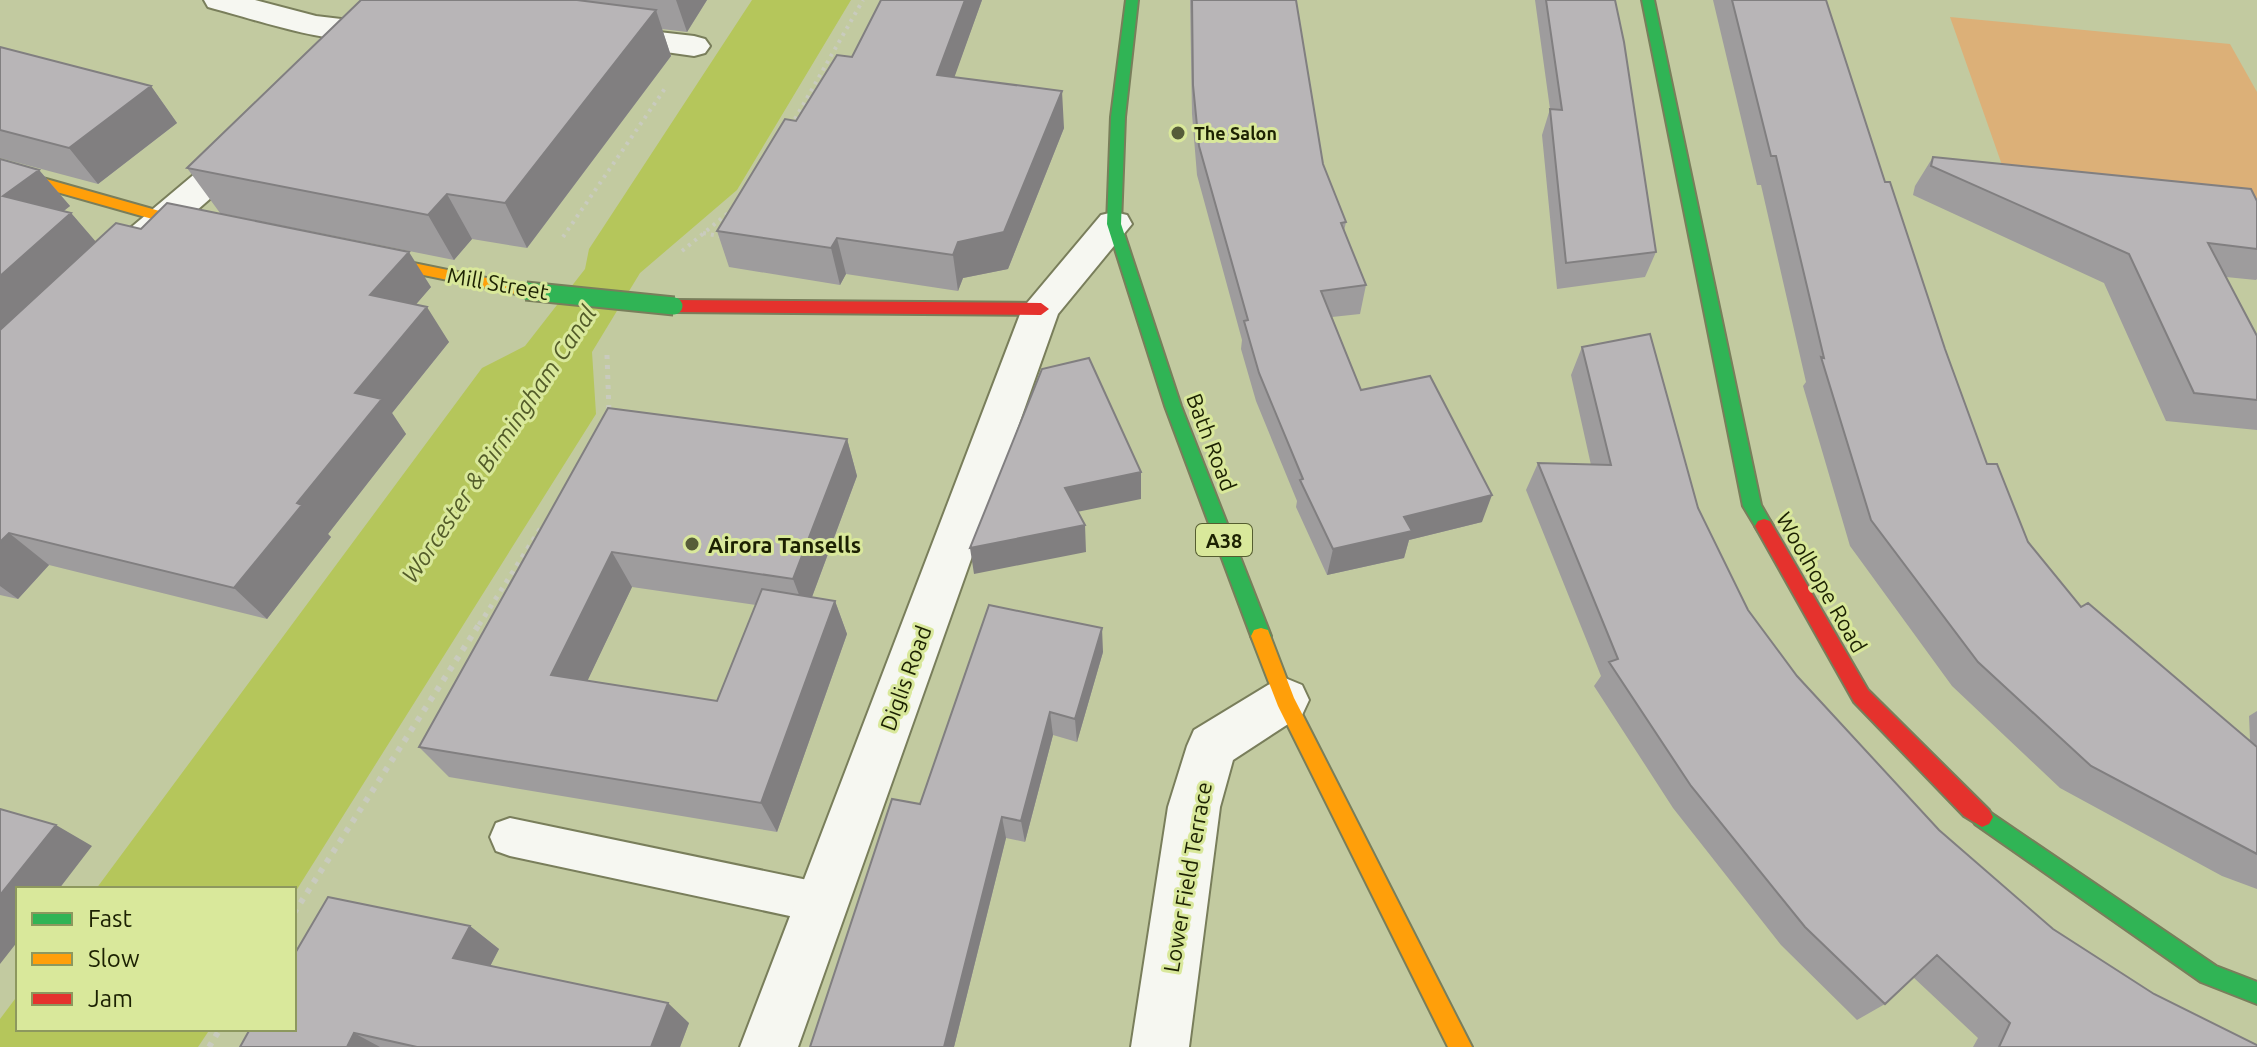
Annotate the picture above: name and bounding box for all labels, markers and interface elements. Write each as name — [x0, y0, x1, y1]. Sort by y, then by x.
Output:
place label: The Salon — [1194, 123, 1277, 143]
marker: The Salon — [1169, 124, 1187, 142]
street label: Mill Street — [445, 262, 551, 304]
water label: Worcester & Birmingham Canal — [396, 300, 602, 588]
street label: Bath Road — [1182, 390, 1242, 494]
street label: Woolhope Road — [1772, 507, 1872, 657]
road number: A38 — [1196, 524, 1252, 556]
place label: Airora Tansells — [708, 532, 861, 557]
marker: Airora Tansells — [683, 535, 701, 553]
street label: Diglis Road — [874, 622, 936, 734]
street label: Lower Field Terrace — [1158, 780, 1216, 974]
legend — [16, 887, 296, 1031]
text: Fast — [88, 905, 132, 932]
text: Slow — [88, 945, 140, 972]
text: Jam — [88, 985, 133, 1012]

